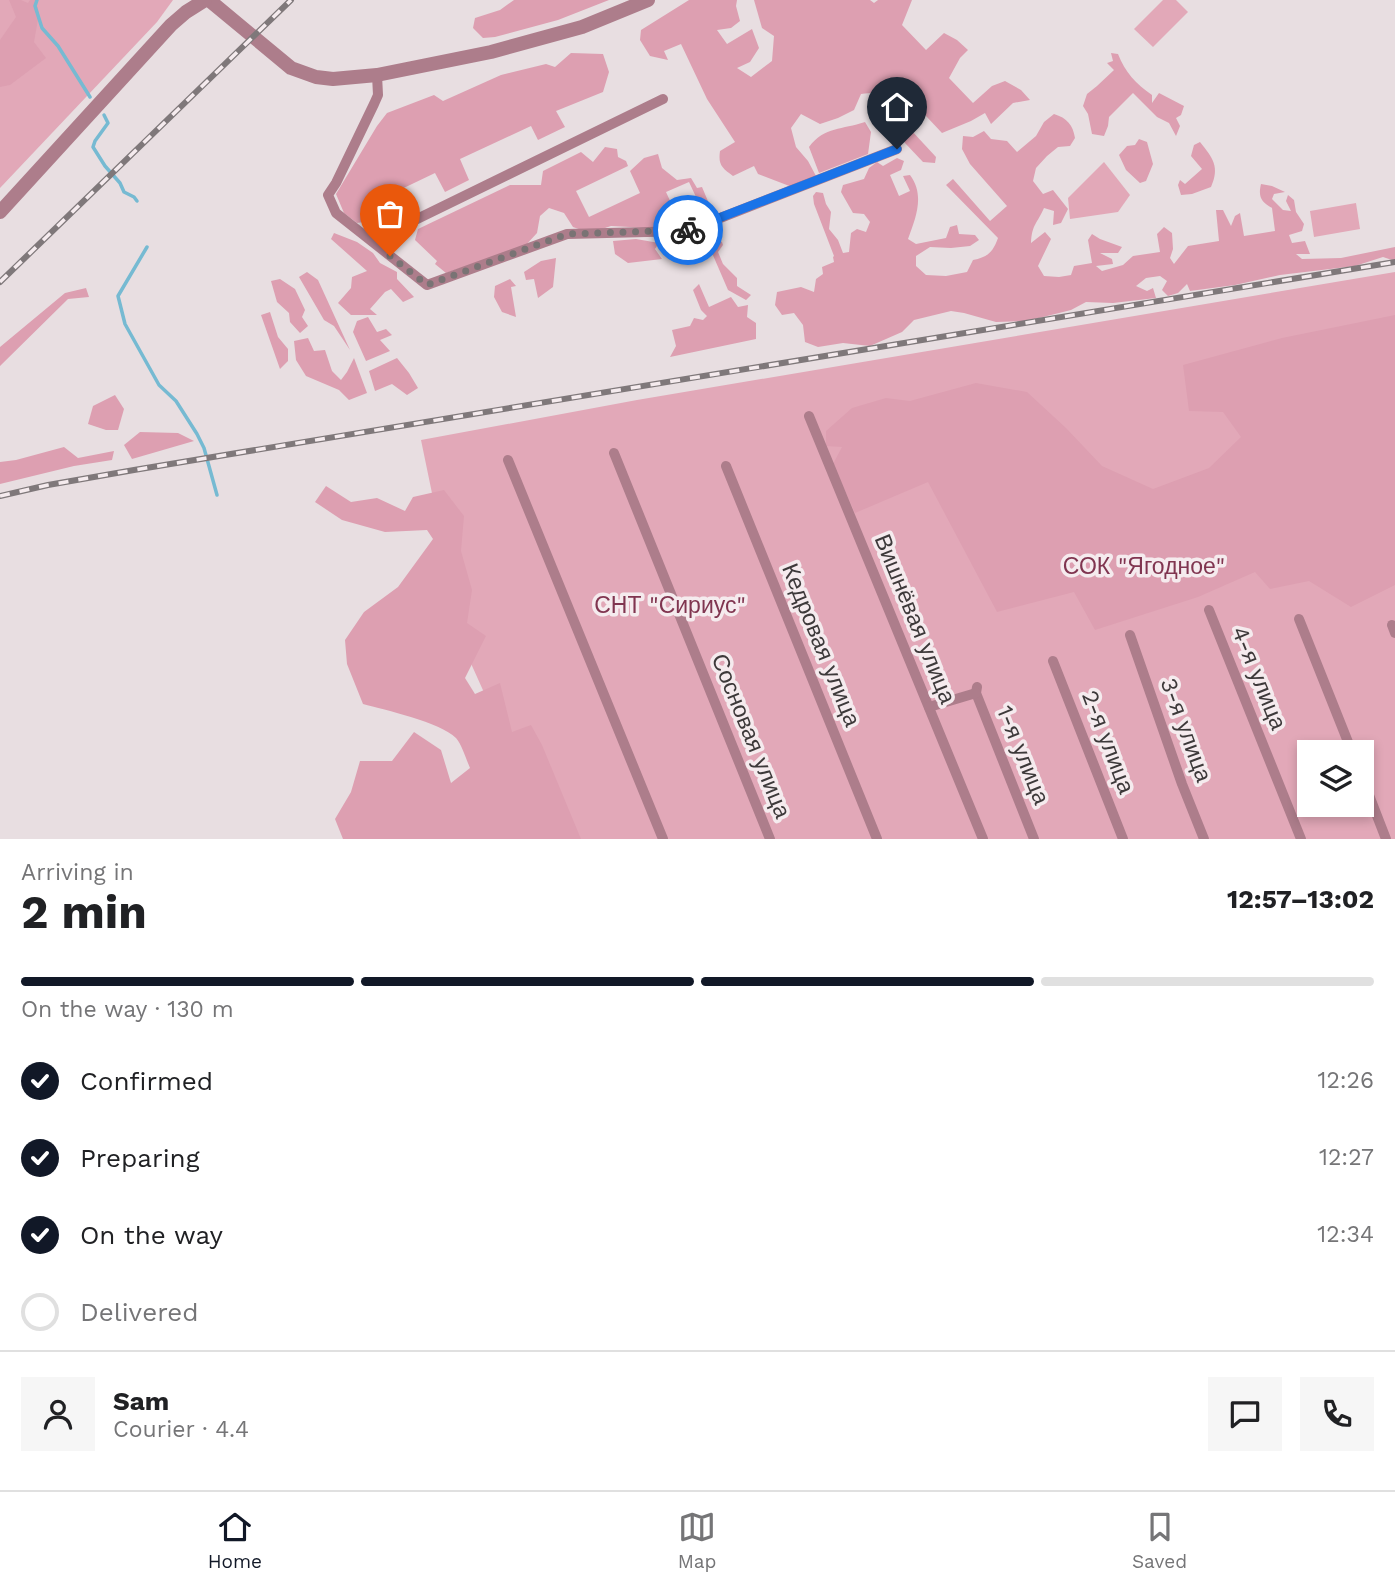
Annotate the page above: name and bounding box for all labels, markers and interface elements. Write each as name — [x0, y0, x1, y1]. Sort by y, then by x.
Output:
pin — [867, 77, 927, 149]
icon: home — [878, 88, 916, 126]
pin — [360, 184, 420, 256]
icon: bag — [371, 195, 409, 233]
courier — [653, 195, 723, 265]
icon: bike — [669, 211, 707, 249]
street label: Вишнёвая улица — [869, 530, 961, 708]
park label: СОК "Ягодное" — [1063, 553, 1225, 580]
street label: Кедровая улица — [776, 560, 866, 730]
park label: СНТ "Сириус" — [594, 592, 746, 619]
street label: 4-я улица — [1226, 622, 1292, 734]
street label: Сосновая улица — [706, 650, 796, 822]
street label: 3-я улица — [1155, 674, 1217, 786]
street label: 2-я улица — [1076, 687, 1140, 798]
street label: 1-я улица — [991, 702, 1055, 809]
map controls — [1297, 740, 1374, 817]
button: layers — [1297, 740, 1374, 817]
text: Arriving in — [21, 859, 134, 886]
text: 12:57–13:02 — [1227, 884, 1374, 914]
text: 2 min — [21, 885, 147, 939]
text: On the way · 130 m — [21, 996, 234, 1023]
icon: check — [21, 1062, 59, 1100]
text: Confirmed — [80, 1066, 213, 1096]
text: 12:26 — [1317, 1067, 1374, 1094]
icon: check — [21, 1139, 59, 1177]
text: Preparing — [80, 1143, 200, 1173]
text: 12:27 — [1319, 1144, 1374, 1171]
icon: check — [21, 1216, 59, 1254]
text: On the way — [80, 1220, 223, 1250]
text: 12:34 — [1317, 1221, 1374, 1248]
text: Delivered — [80, 1297, 199, 1327]
button: person — [21, 1377, 95, 1451]
button: chat — [1208, 1377, 1282, 1451]
button: phone — [1300, 1377, 1374, 1451]
text: Sam — [113, 1386, 169, 1416]
text: Courier · 4.4 — [113, 1416, 249, 1443]
tab: Home — [208, 1508, 262, 1573]
tab: Map — [678, 1508, 716, 1573]
tab: Saved — [1132, 1508, 1187, 1573]

